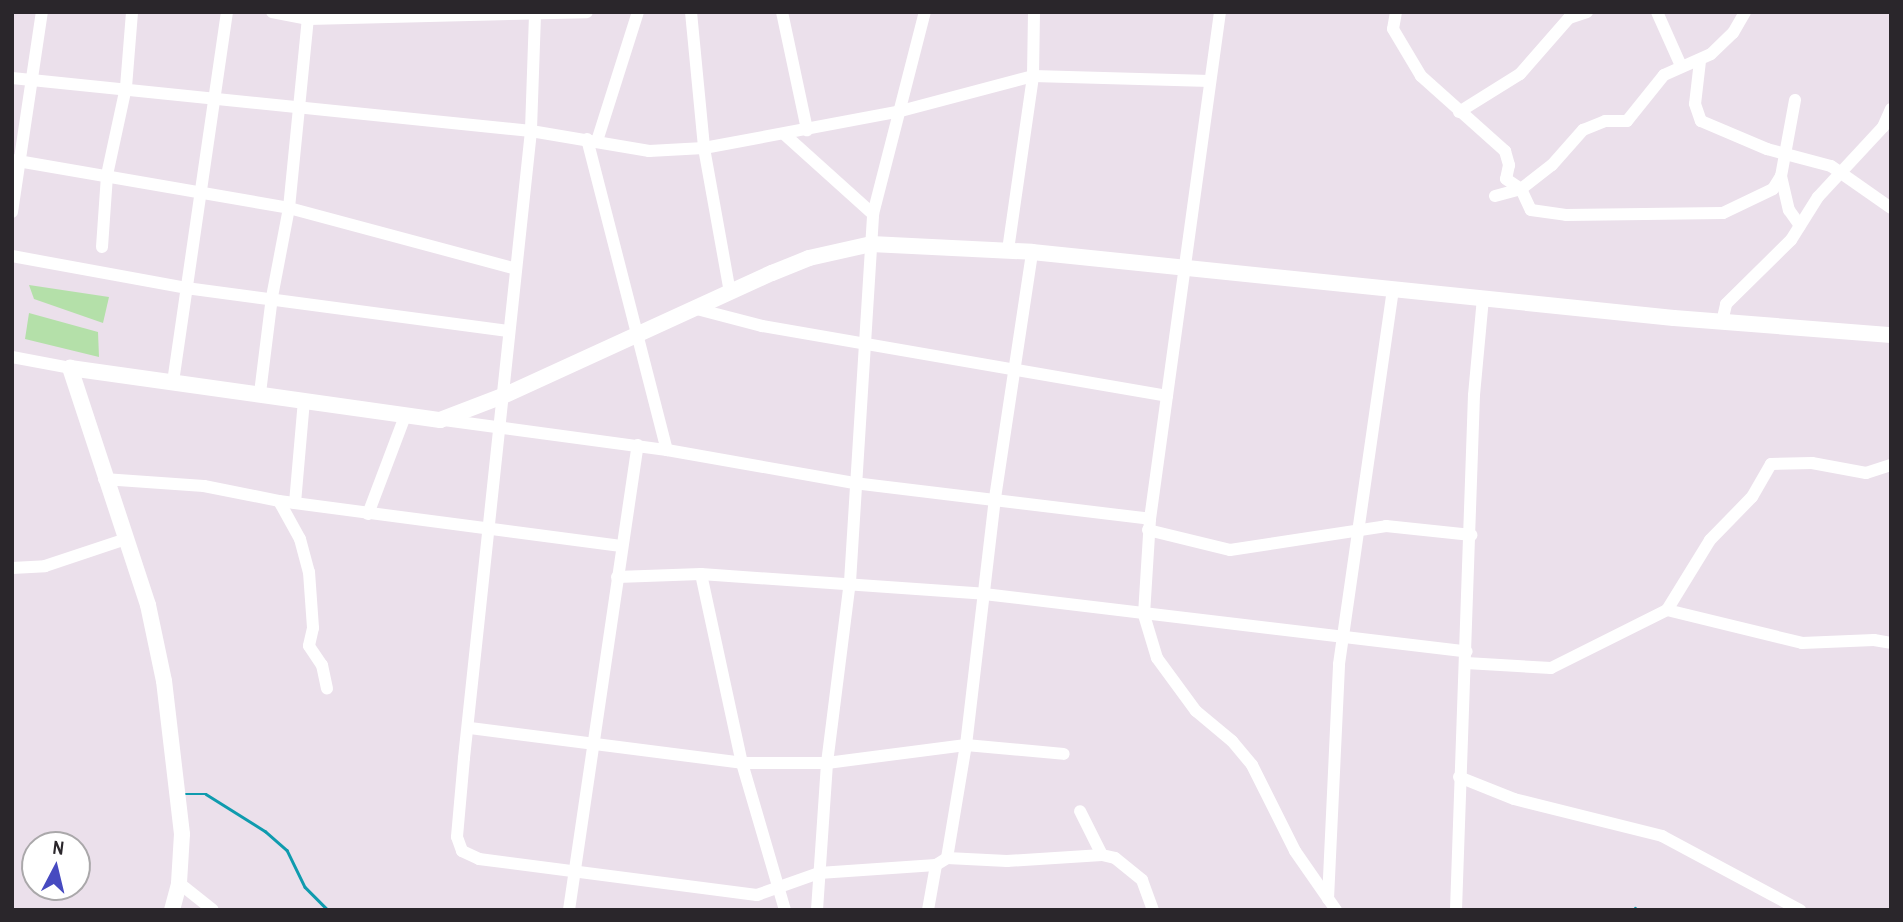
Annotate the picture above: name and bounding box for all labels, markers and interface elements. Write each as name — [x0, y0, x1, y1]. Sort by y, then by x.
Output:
north arrow — [21, 831, 91, 901]
text: N — [51, 834, 65, 861]

